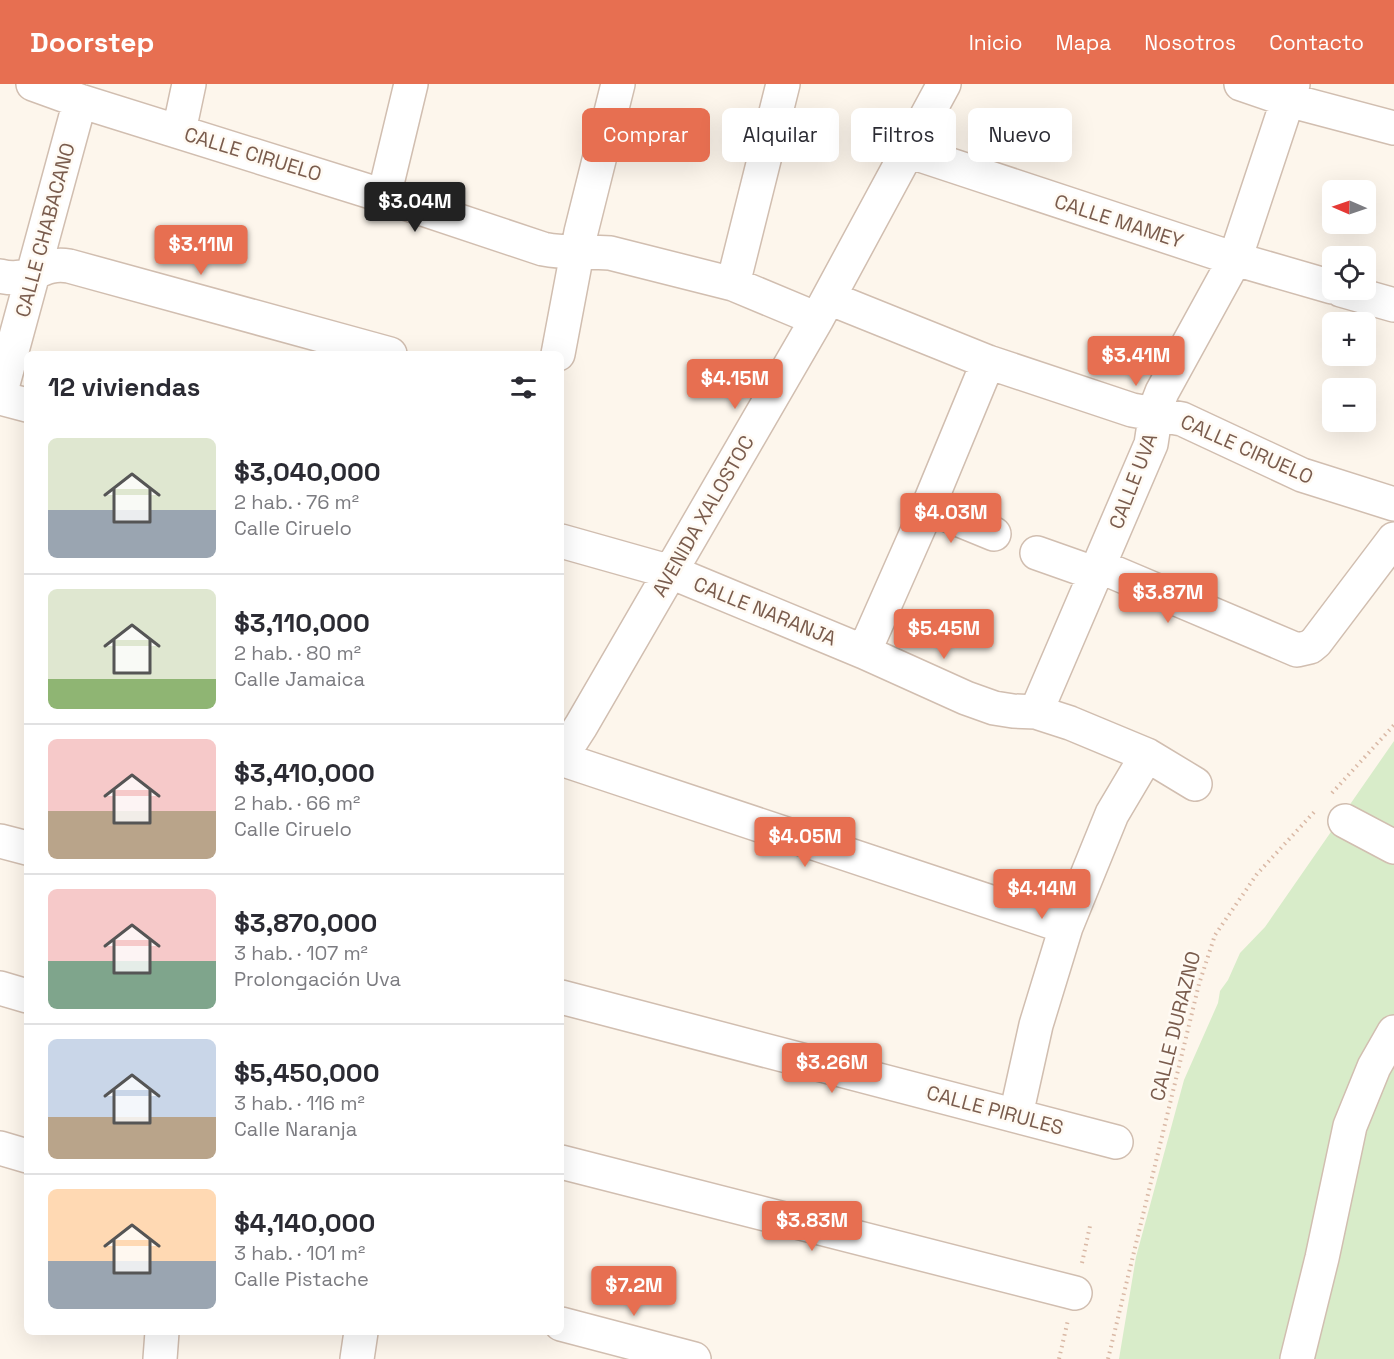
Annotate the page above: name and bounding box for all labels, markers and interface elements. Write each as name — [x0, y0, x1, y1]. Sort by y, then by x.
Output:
text: Doorstep — [30, 24, 154, 60]
text: Inicio — [969, 29, 1023, 56]
text: Mapa — [1056, 29, 1111, 56]
text: Nosotros — [1144, 29, 1236, 56]
text: Contacto — [1269, 29, 1364, 56]
chip: Comprar — [582, 108, 710, 162]
chip: Alquilar — [722, 108, 839, 162]
chip: Filtros — [851, 108, 956, 162]
chip: Nuevo — [968, 108, 1072, 162]
street label: CALLE CIRUELO — [181, 121, 325, 187]
street label: CALLE CHABACANO — [9, 140, 81, 320]
north arrow — [1322, 180, 1376, 234]
map controls — [1322, 180, 1376, 432]
pin: $3.04M — [366, 182, 464, 233]
text: $3.04M — [378, 188, 452, 214]
street label: CALLE MAMEY — [1051, 188, 1187, 254]
pin: $3.11M — [152, 225, 250, 276]
text: $3.11M — [169, 231, 233, 257]
button: locate — [1322, 246, 1376, 300]
button: + — [1322, 312, 1376, 366]
pin: $3.41M — [1087, 336, 1185, 387]
text: $3.41M — [1102, 342, 1170, 368]
pin: $4.15M — [686, 359, 784, 410]
text: $4.15M — [701, 365, 769, 391]
text: 12 viviendas — [48, 370, 200, 404]
icon: filters — [507, 371, 540, 404]
button: − — [1322, 378, 1376, 432]
street label: CALLE CIRUELO — [1177, 408, 1317, 490]
street label: CALLE UVA — [1103, 429, 1163, 533]
street label: AVENIDA XALOSTOC — [646, 431, 760, 601]
text: $3,040,000 — [234, 455, 381, 489]
icon: home — [96, 462, 168, 534]
text: 2 hab. · 76 m² — [234, 489, 359, 515]
pin: $4.03M — [902, 493, 1000, 544]
text: $4.03M — [914, 499, 988, 525]
text: Calle Ciruelo — [234, 515, 352, 541]
street label: CALLE NARANJA — [690, 571, 841, 652]
pin: $3.87M — [1119, 573, 1217, 624]
text: $3.87M — [1133, 579, 1203, 605]
text: $3,110,000 — [234, 606, 370, 640]
pin: $5.45M — [895, 609, 993, 660]
icon: home — [96, 613, 168, 685]
text: $5.45M — [908, 615, 980, 641]
text: 2 hab. · 80 m² — [234, 640, 361, 666]
text: Calle Jamaica — [234, 666, 365, 692]
text: $3,410,000 — [234, 756, 375, 790]
icon: home — [96, 763, 168, 835]
text: 2 hab. · 66 m² — [234, 790, 360, 816]
text: Calle Ciruelo — [234, 816, 352, 842]
pin: $4.05M — [756, 817, 854, 868]
text: $4.05M — [768, 823, 842, 849]
pin: $4.14M — [993, 869, 1091, 920]
text: $4.14M — [1007, 875, 1077, 901]
text: $3,870,000 — [234, 906, 377, 940]
icon: home — [96, 913, 168, 985]
text: 3 hab. · 107 m² — [234, 940, 368, 966]
street label: CALLE DURAZNO — [1144, 948, 1206, 1104]
text: Prolongación Uva — [234, 966, 401, 992]
pin: $3.26M — [783, 1043, 881, 1094]
text: $3.26M — [796, 1049, 868, 1075]
text: $5,450,000 — [234, 1056, 380, 1090]
icon: home — [96, 1063, 168, 1135]
street label: CALLE PIRULES — [924, 1079, 1066, 1141]
text: 3 hab. · 116 m² — [234, 1090, 365, 1116]
text: Calle Naranja — [234, 1116, 357, 1142]
pin: $3.83M — [763, 1201, 861, 1252]
text: $4,140,000 — [234, 1206, 375, 1240]
text: $3.83M — [776, 1207, 848, 1233]
icon: home — [96, 1213, 168, 1285]
text: 3 hab. · 101 m² — [234, 1240, 365, 1266]
text: Calle Pistache — [234, 1266, 369, 1292]
pin: $7.2M — [592, 1266, 676, 1317]
text: $7.2M — [605, 1272, 663, 1298]

